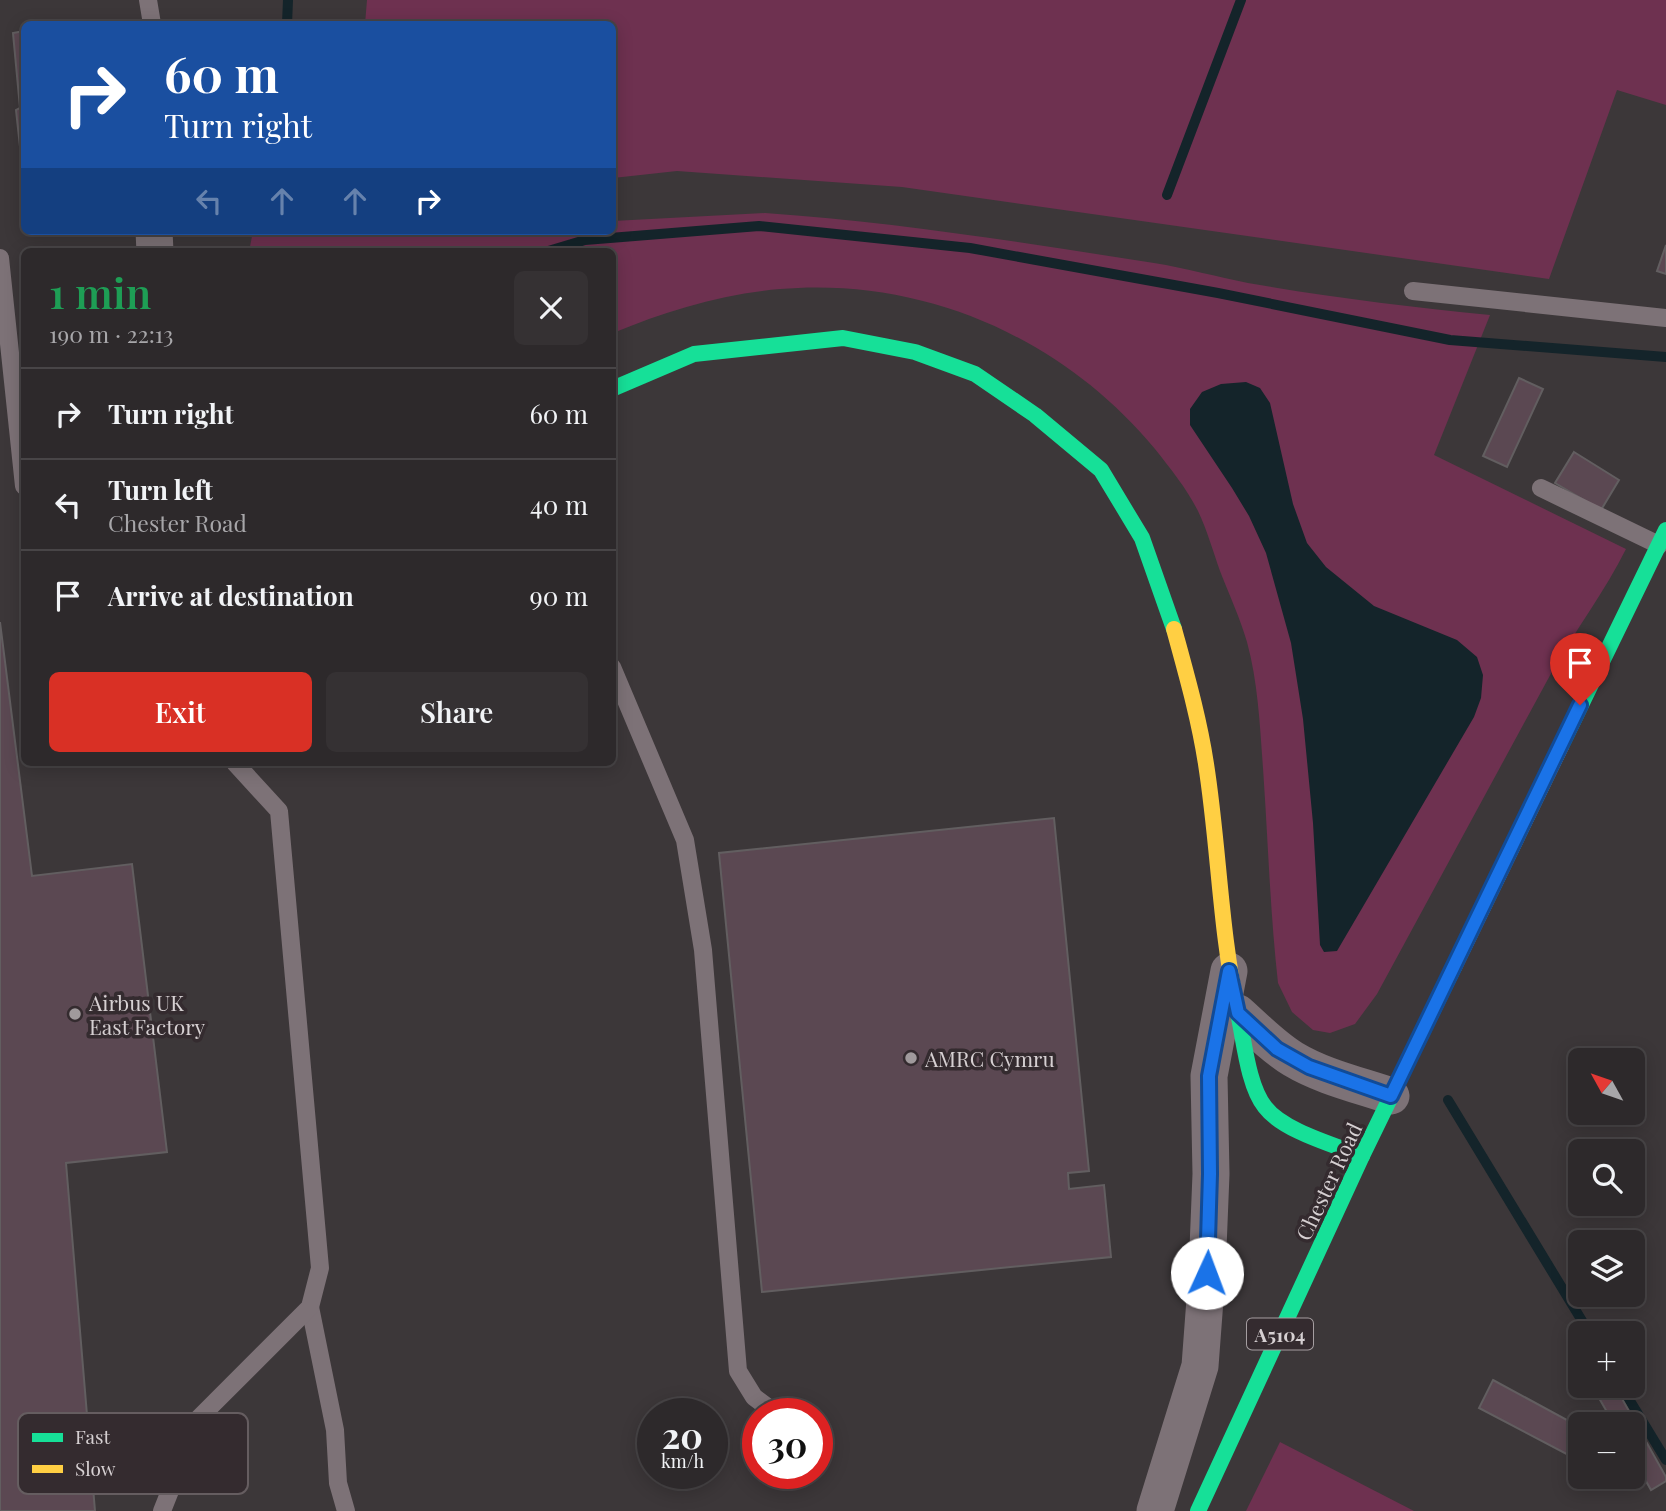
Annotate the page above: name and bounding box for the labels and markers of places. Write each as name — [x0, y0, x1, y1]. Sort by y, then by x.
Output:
pin — [1550, 633, 1610, 705]
place label: Airbus UK East Factory — [88, 988, 206, 1040]
marker: Airbus UK East Factory — [67, 1006, 83, 1022]
place label: AMRC Cymru — [924, 1044, 1055, 1072]
marker: AMRC Cymru — [903, 1050, 919, 1066]

